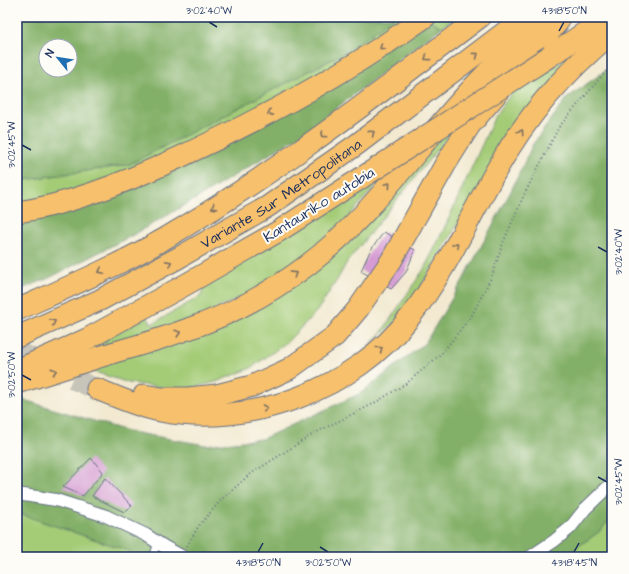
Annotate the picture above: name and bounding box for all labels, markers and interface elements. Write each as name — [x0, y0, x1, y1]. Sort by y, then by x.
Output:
text: 3°02'40"W — [186, 4, 233, 18]
text: 43°18'50"N — [541, 4, 587, 18]
north arrow — [38, 38, 78, 78]
one-way arrow — [379, 42, 386, 49]
text: N — [42, 46, 58, 60]
one-way arrow — [472, 52, 479, 59]
one-way arrow — [424, 53, 431, 60]
one-way arrow — [266, 108, 274, 116]
text: 3°02'45"W — [5, 121, 19, 168]
one-way arrow — [516, 129, 524, 136]
one-way arrow — [320, 130, 327, 137]
one-way arrow — [368, 131, 375, 138]
street label: Variante Sur Metropolitana — [197, 134, 366, 253]
street label: Kantauriko autobia — [259, 162, 379, 248]
one-way arrow — [384, 183, 391, 190]
one-way arrow — [212, 203, 219, 210]
text: 3°02'40"W — [612, 228, 626, 275]
one-way arrow — [451, 242, 458, 249]
one-way arrow — [164, 260, 172, 268]
one-way arrow — [98, 267, 106, 274]
one-way arrow — [290, 271, 297, 279]
one-way arrow — [48, 319, 56, 327]
one-way arrow — [175, 329, 182, 338]
one-way arrow — [375, 347, 382, 354]
text: 3°02'50"W — [5, 351, 19, 398]
one-way arrow — [51, 368, 58, 376]
one-way arrow — [262, 404, 268, 412]
text: 3°02'45"W — [612, 458, 626, 505]
text: 43°18'50"N — [235, 556, 281, 570]
text: 3°02'50"W — [305, 556, 352, 570]
text: 43°18'45"N — [551, 556, 597, 570]

